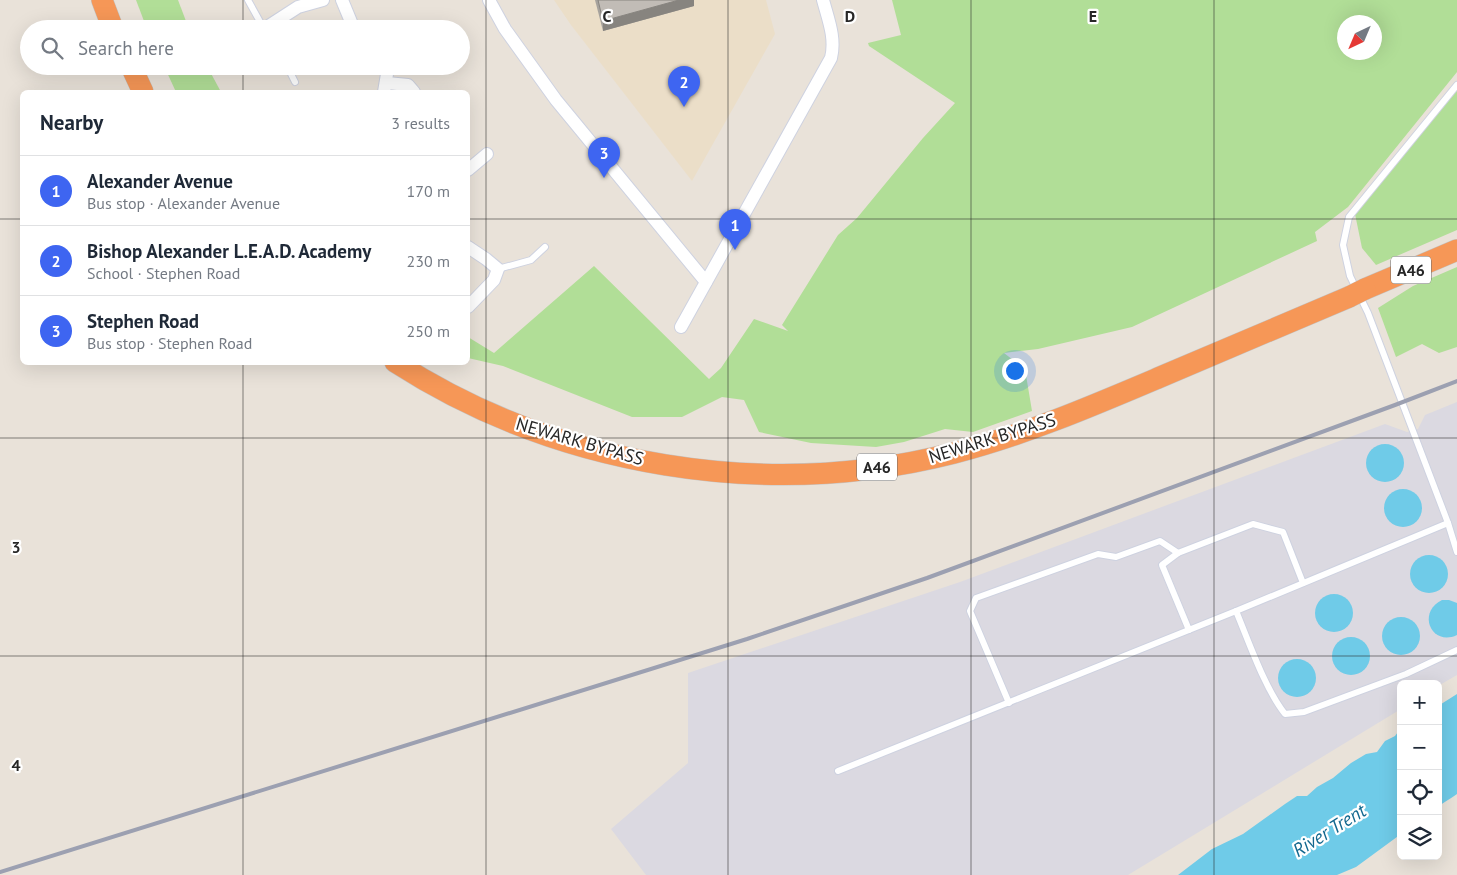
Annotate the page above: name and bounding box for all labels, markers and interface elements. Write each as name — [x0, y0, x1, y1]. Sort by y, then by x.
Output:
text: C — [603, 6, 612, 26]
text: D — [845, 6, 855, 26]
text: E — [1089, 6, 1097, 26]
north arrow — [1337, 15, 1382, 60]
search box — [20, 20, 470, 75]
icon: search — [38, 34, 66, 62]
text: Search here — [78, 36, 174, 60]
pin: 2 — [668, 66, 700, 107]
text: Nearby — [40, 109, 103, 136]
text: 3 results — [391, 113, 450, 133]
pin: 3 — [588, 137, 620, 178]
text: Alexander Avenue — [87, 169, 233, 193]
text: 1 — [51, 181, 61, 201]
text: 170 m — [407, 181, 450, 201]
text: Bus stop · Alexander Avenue — [87, 193, 280, 213]
pin: 1 — [719, 209, 751, 250]
text: Bishop Alexander L.E.A.D. Academy — [87, 239, 371, 263]
text: 2 — [51, 251, 61, 271]
text: 230 m — [407, 251, 450, 271]
road number: A46 — [1391, 256, 1431, 284]
text: School · Stephen Road — [87, 263, 240, 283]
text: Stephen Road — [87, 309, 199, 333]
text: 3 — [51, 321, 61, 341]
text: 250 m — [407, 321, 450, 341]
text: Bus stop · Stephen Road — [87, 333, 252, 353]
your location — [1002, 358, 1028, 384]
street label: NEWARK BYPASS — [926, 408, 1058, 468]
street label: NEWARK BYPASS — [513, 412, 647, 470]
road number: A46 — [857, 454, 897, 481]
text: 3 — [11, 537, 21, 557]
map controls — [1397, 680, 1442, 860]
button: + — [1397, 680, 1442, 725]
button: − — [1397, 725, 1442, 770]
text: 4 — [11, 755, 21, 775]
button: locate — [1397, 770, 1442, 815]
water label: River Trent — [1288, 798, 1371, 862]
button: layers — [1397, 815, 1442, 860]

